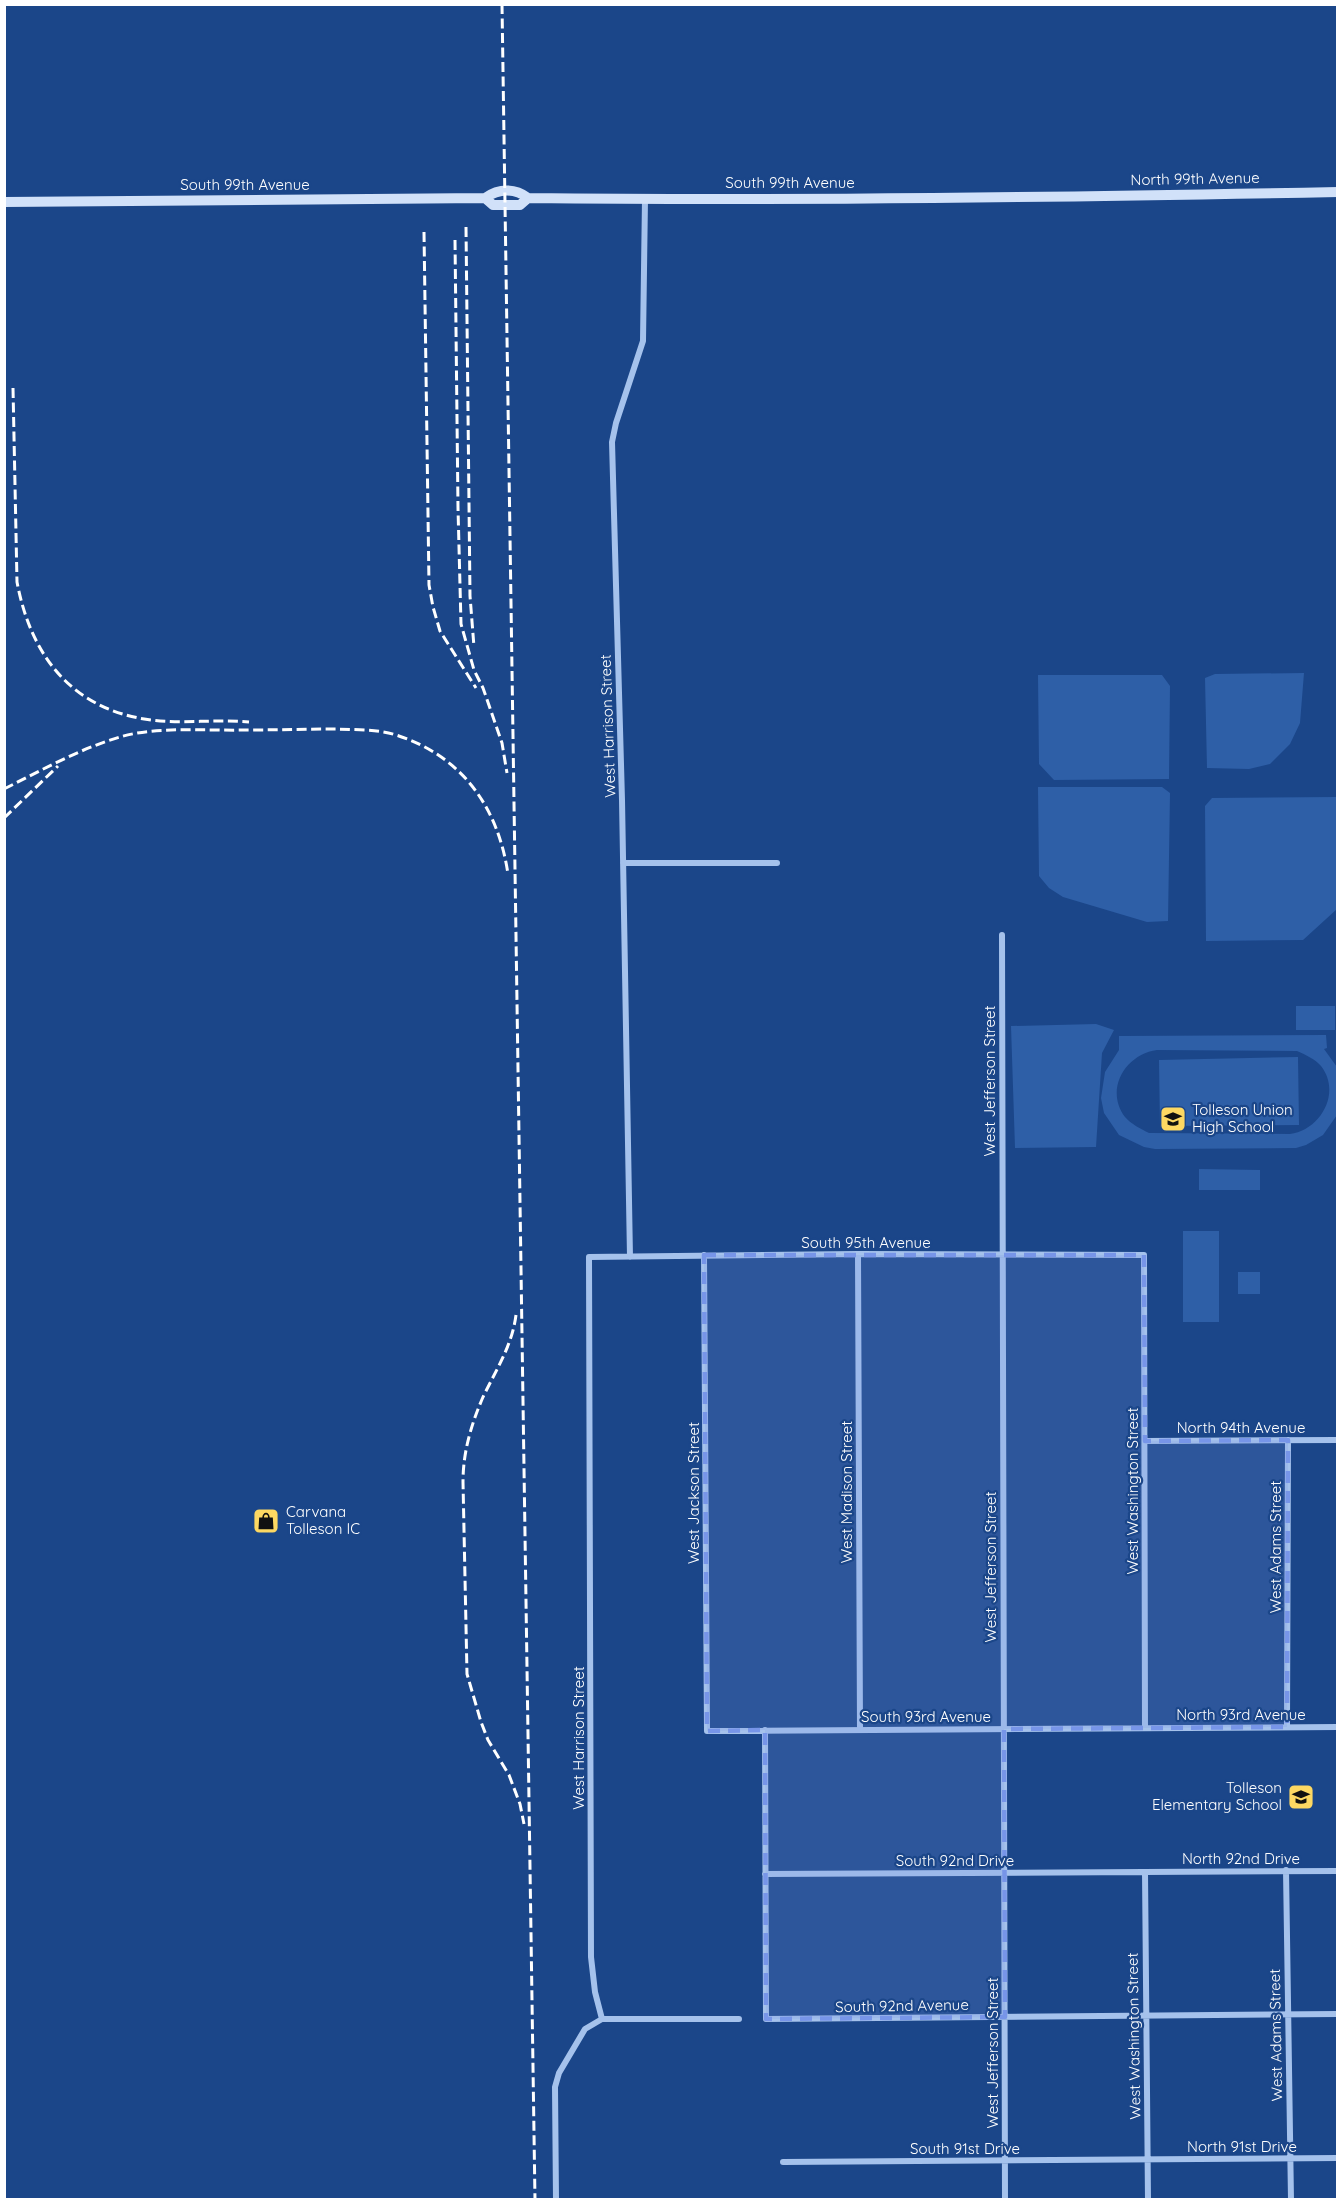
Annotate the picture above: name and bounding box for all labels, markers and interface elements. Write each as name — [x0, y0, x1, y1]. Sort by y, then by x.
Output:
street label: North 99th Avenue — [1130, 168, 1260, 189]
street label: South 99th Avenue — [725, 173, 855, 192]
street label: South 99th Avenue — [180, 175, 310, 194]
street label: West Harrison Street — [596, 654, 619, 798]
street label: West Jefferson Street — [980, 1006, 999, 1156]
place label: Tolleson Union High School — [1192, 1100, 1293, 1136]
school or university icon: Tolleson Union High School — [1158, 1104, 1188, 1134]
street label: South 95th Avenue — [801, 1233, 931, 1252]
street label: West Washington Street — [1123, 1407, 1142, 1575]
street label: North 94th Avenue — [1177, 1418, 1305, 1437]
street label: West Madison Street — [837, 1421, 856, 1563]
street label: West Jackson Street — [684, 1422, 703, 1564]
street label: West Adams Street — [1266, 1481, 1285, 1613]
street label: West Jefferson Street — [981, 1492, 1000, 1642]
place label: Carvana Tolleson IC — [286, 1502, 360, 1538]
shop icon: Carvana Tolleson IC — [251, 1506, 281, 1536]
street label: West Harrison Street — [569, 1666, 588, 1810]
street label: North 93rd Avenue — [1176, 1705, 1306, 1724]
street label: South 93rd Avenue — [861, 1707, 991, 1726]
place label: Tolleson Elementary School — [1152, 1778, 1282, 1814]
school or university icon: Tolleson Elementary School — [1286, 1782, 1316, 1812]
street label: North 92nd Drive — [1182, 1849, 1300, 1868]
street label: South 92nd Drive — [896, 1851, 1014, 1870]
street label: West Washington Street — [1123, 1952, 1144, 2120]
street label: West Adams Street — [1265, 1969, 1286, 2101]
street label: West Jefferson Street — [983, 1978, 1002, 2128]
street label: South 92nd Avenue — [835, 1995, 969, 2016]
street label: North 91st Drive — [1187, 2137, 1297, 2156]
street label: South 91st Drive — [910, 2139, 1020, 2158]

